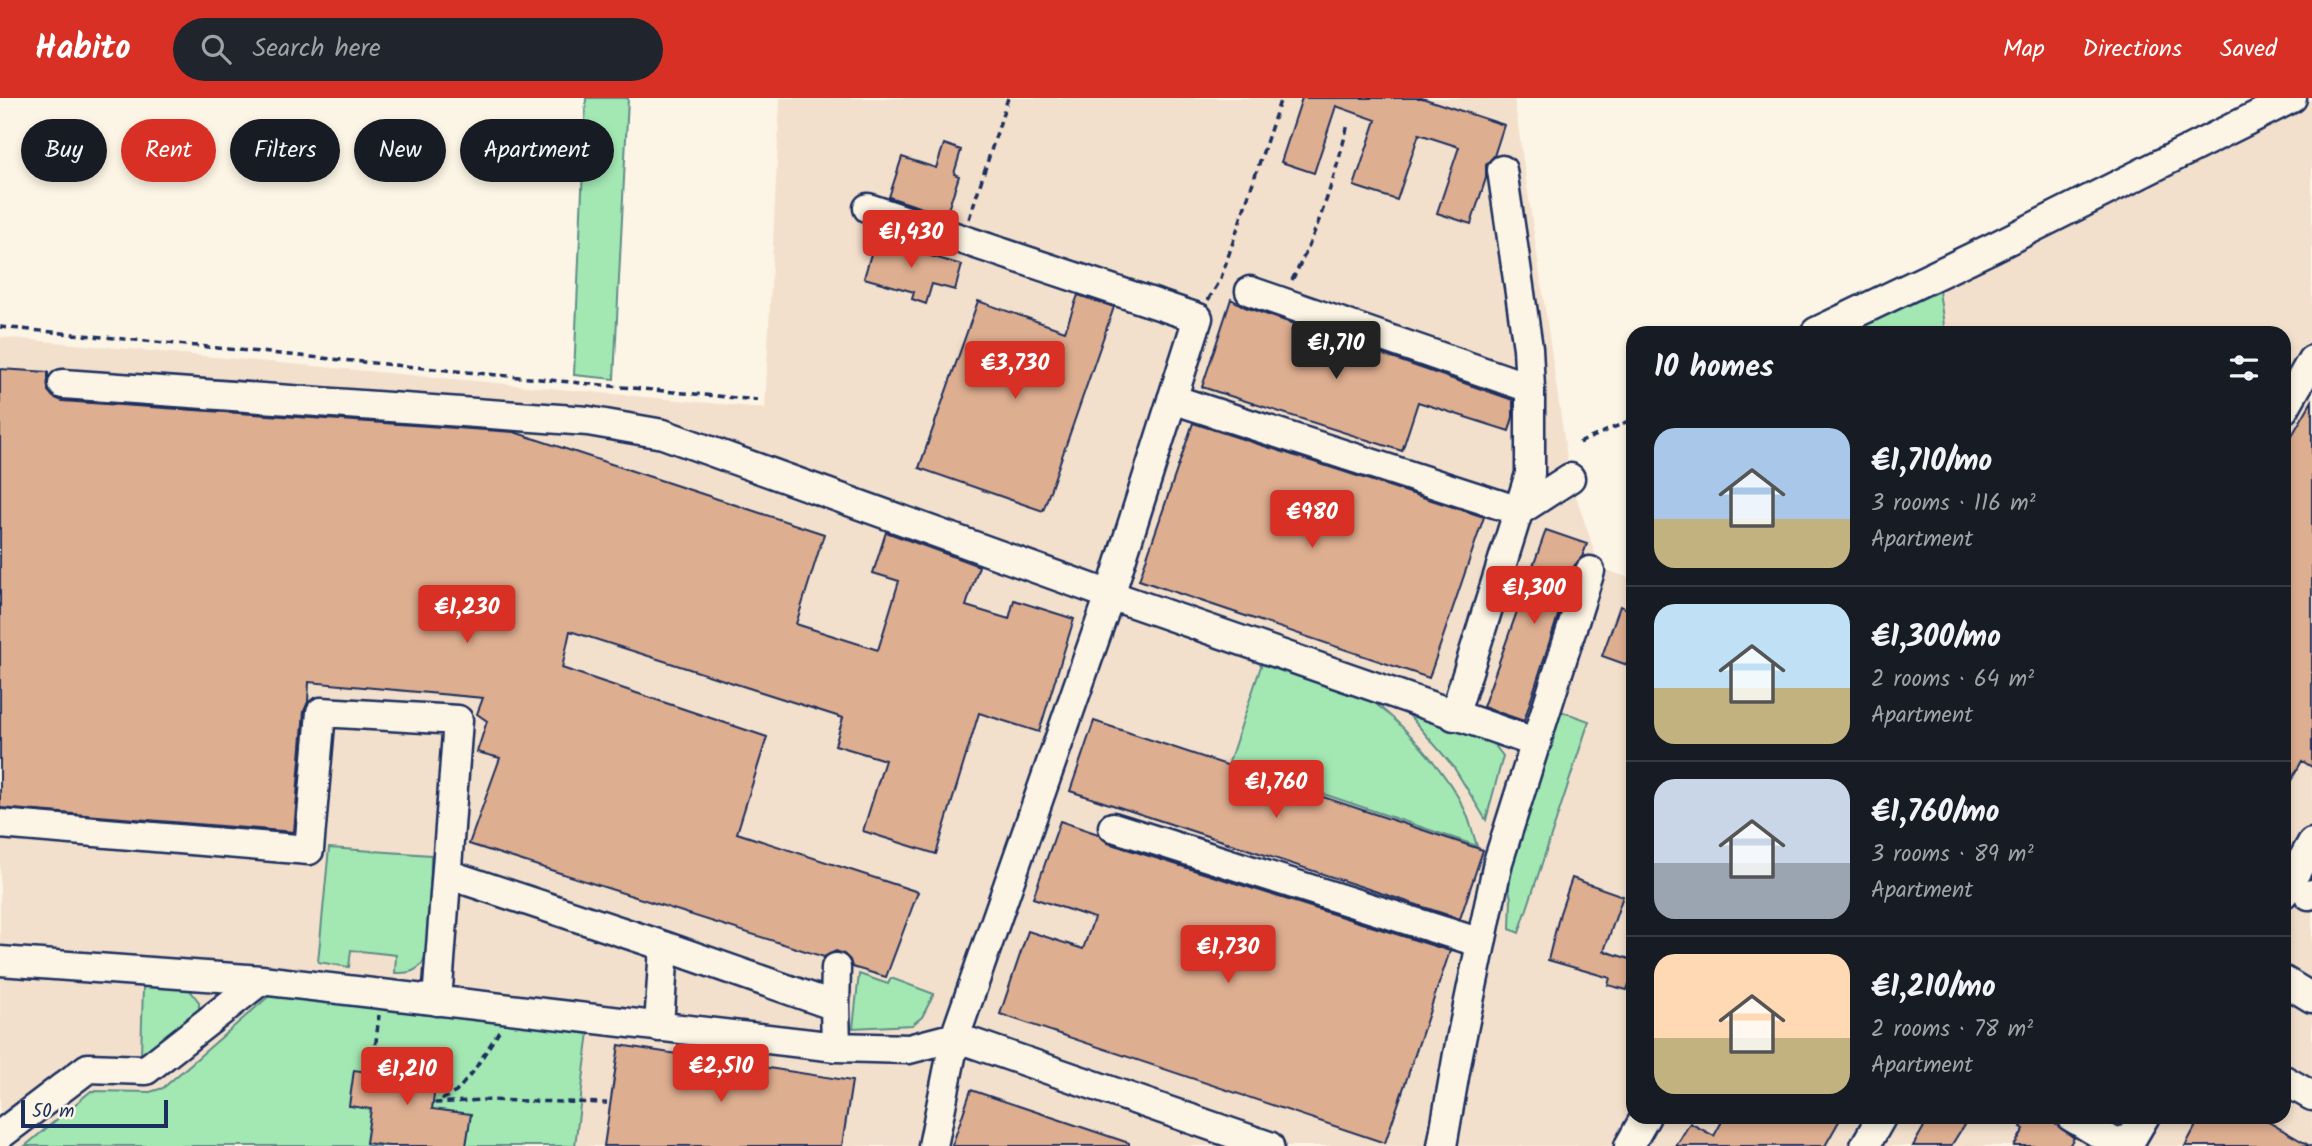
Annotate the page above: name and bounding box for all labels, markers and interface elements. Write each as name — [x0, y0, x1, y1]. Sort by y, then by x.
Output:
search box — [173, 18, 663, 81]
text: Habito — [35, 23, 131, 76]
text: Search here — [253, 28, 381, 70]
icon: search — [197, 30, 235, 68]
text: Map — [2003, 30, 2045, 69]
text: Directions — [2083, 30, 2182, 69]
text: Saved — [2220, 30, 2277, 69]
chip: Buy — [21, 119, 107, 182]
chip: Rent — [121, 119, 216, 182]
chip: Filters — [230, 119, 340, 182]
chip: New — [354, 119, 446, 182]
chip: Apartment — [460, 119, 614, 182]
pin: €1,430 — [854, 211, 968, 270]
text: €1,430 — [879, 215, 943, 251]
pin: €1,710 — [1279, 322, 1393, 381]
text: €1,710 — [1307, 326, 1365, 362]
pin: €3,730 — [958, 342, 1072, 401]
text: 10 homes — [1654, 344, 1774, 392]
text: €3,730 — [981, 346, 1049, 382]
icon: filters — [2225, 349, 2263, 387]
text: €1,710/mo — [1871, 438, 1992, 486]
icon: home — [1710, 456, 1794, 540]
text: 3 rooms · 116 m² — [1871, 486, 2036, 522]
pin: €980 — [1271, 490, 1353, 550]
text: €980 — [1286, 495, 1338, 531]
text: Apartment — [1871, 522, 1973, 558]
pin: €1,300 — [1477, 566, 1591, 626]
text: €1,300 — [1502, 571, 1566, 607]
pin: €1,230 — [410, 586, 524, 645]
text: €1,230 — [434, 590, 500, 626]
text: €1,300/mo — [1871, 614, 2001, 662]
icon: home — [1710, 632, 1794, 716]
text: 2 rooms · 64 m² — [1871, 662, 2034, 698]
text: Apartment — [1871, 698, 1973, 734]
pin: €1,760 — [1219, 760, 1333, 820]
text: €1,760 — [1245, 765, 1307, 801]
text: €1,760/mo — [1871, 789, 1999, 837]
icon: home — [1710, 807, 1794, 891]
text: 3 rooms · 89 m² — [1871, 837, 2034, 873]
text: Apartment — [1871, 873, 1973, 909]
pin: €1,730 — [1171, 926, 1285, 985]
text: €1,730 — [1197, 930, 1259, 966]
text: €1,210/mo — [1871, 964, 1996, 1012]
icon: home — [1710, 982, 1794, 1066]
text: 2 rooms · 78 m² — [1871, 1012, 2033, 1048]
pin: €2,510 — [664, 1044, 778, 1104]
pin: €1,210 — [350, 1048, 464, 1107]
text: Apartment — [1871, 1048, 1973, 1084]
text: €2,510 — [689, 1049, 753, 1085]
text: €1,210 — [377, 1052, 437, 1088]
scale bar — [21, 1097, 168, 1129]
text: 50 m — [32, 1097, 74, 1127]

